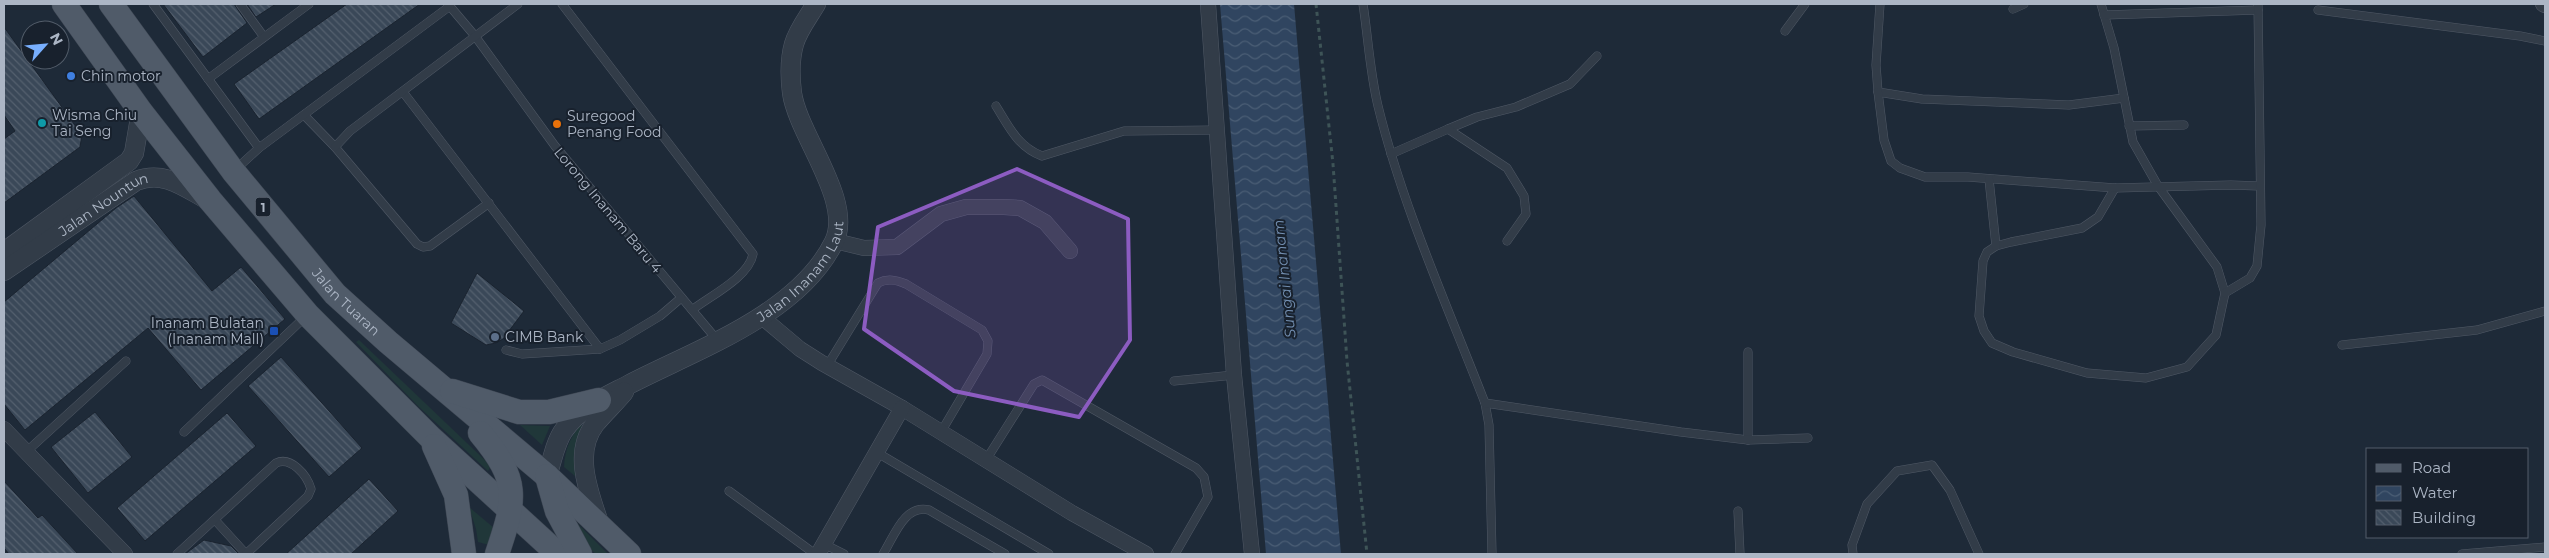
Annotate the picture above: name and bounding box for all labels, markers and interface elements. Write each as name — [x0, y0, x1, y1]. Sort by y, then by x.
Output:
north arrow — [20, 20, 70, 70]
text: N — [46, 30, 67, 48]
place label: Chin motor — [81, 67, 161, 85]
marker: Chin motor — [65, 70, 77, 82]
place label: Wisma Chiu Tai Seng — [52, 106, 137, 140]
place label: Suregood Penang Food — [567, 107, 661, 141]
marker: Wisma Chiu Tai Seng — [36, 117, 48, 129]
marker: Suregood Penang Food — [551, 118, 563, 130]
street label: Lorong Inanam Baru 4 — [550, 143, 666, 277]
street label: Jalan Nountun — [54, 169, 150, 241]
road number: 1 — [256, 198, 270, 216]
water label: Sungai Inanam — [1268, 219, 1300, 339]
street label: Jalan Inanam Laut — [753, 220, 847, 326]
street label: Jalan Tuaran — [308, 264, 384, 339]
place label: Inanam Bulatan (Inanam Mall) — [151, 314, 264, 348]
marker: Inanam Bulatan (Inanam Mall) — [268, 325, 280, 337]
place label: CIMB Bank — [505, 328, 584, 346]
marker: CIMB Bank — [489, 331, 501, 343]
legend — [2366, 448, 2529, 538]
text: Road — [2412, 458, 2451, 477]
text: Water — [2412, 483, 2458, 502]
text: Building — [2412, 508, 2476, 527]

